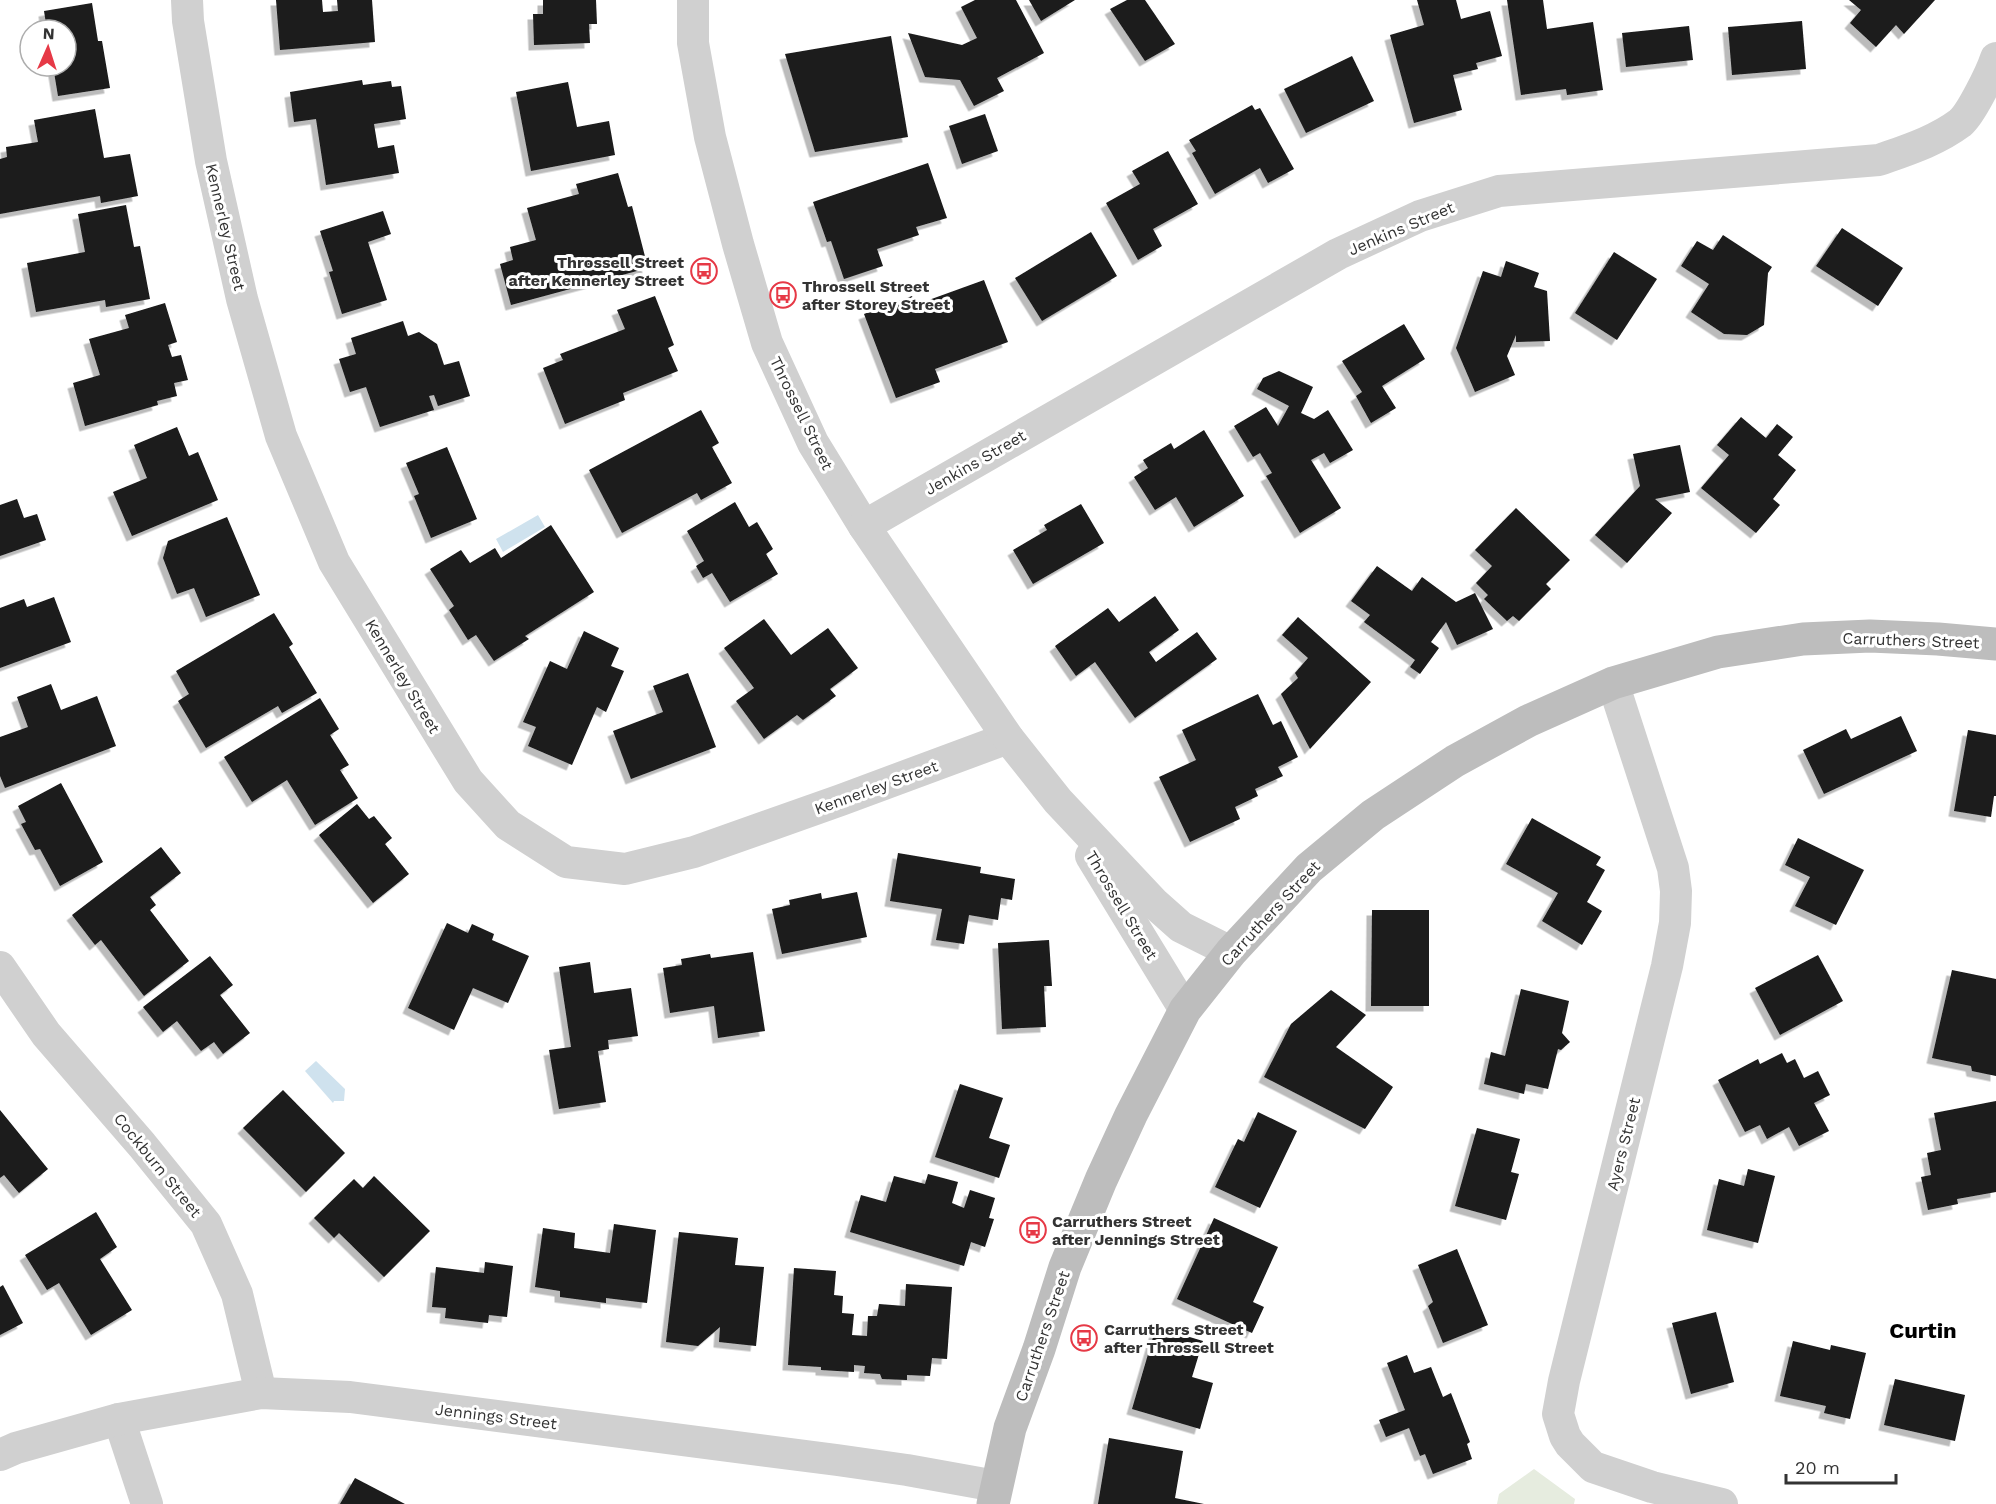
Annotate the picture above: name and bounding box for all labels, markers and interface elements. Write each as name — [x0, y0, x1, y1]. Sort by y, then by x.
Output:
north arrow — [18, 18, 78, 78]
text: N — [42, 24, 55, 43]
street label: Kennerley Street — [202, 162, 249, 293]
street label: Jenkins Street — [1345, 197, 1457, 259]
place label: Throssell Street after Kennerley Street — [509, 253, 684, 290]
bus stop icon: Throssell Street after Kennerley Street — [689, 256, 719, 286]
place label: Throssell Street after Storey Street — [802, 277, 950, 314]
bus stop icon: Throssell Street after Storey Street — [768, 280, 798, 310]
street label: Throssell Street — [766, 353, 837, 473]
street label: Jenkins Street — [921, 426, 1029, 499]
street label: Kennerley Street — [361, 616, 444, 737]
street label: Carruthers Street — [1842, 629, 1980, 652]
street label: Kennerley Street — [812, 756, 941, 819]
street label: Throssell Street — [1081, 847, 1162, 964]
street label: Carruthers Street — [1217, 857, 1324, 970]
street label: Ayers Street — [1603, 1095, 1644, 1193]
street label: Cockburn Street — [110, 1109, 206, 1221]
place label: Carruthers Street after Jennings Street — [1052, 1212, 1220, 1249]
bus stop icon: Carruthers Street after Jennings Street — [1018, 1215, 1048, 1245]
street label: Carruthers Street — [1011, 1268, 1074, 1404]
district label: Curtin — [1889, 1318, 1957, 1343]
place label: Carruthers Street after Throssell Street — [1104, 1320, 1274, 1357]
bus stop icon: Carruthers Street after Throssell Street — [1069, 1323, 1099, 1353]
street label: Jennings Street — [434, 1400, 558, 1433]
scale bar — [1786, 1447, 1896, 1485]
text: 20 m — [1795, 1457, 1840, 1478]

